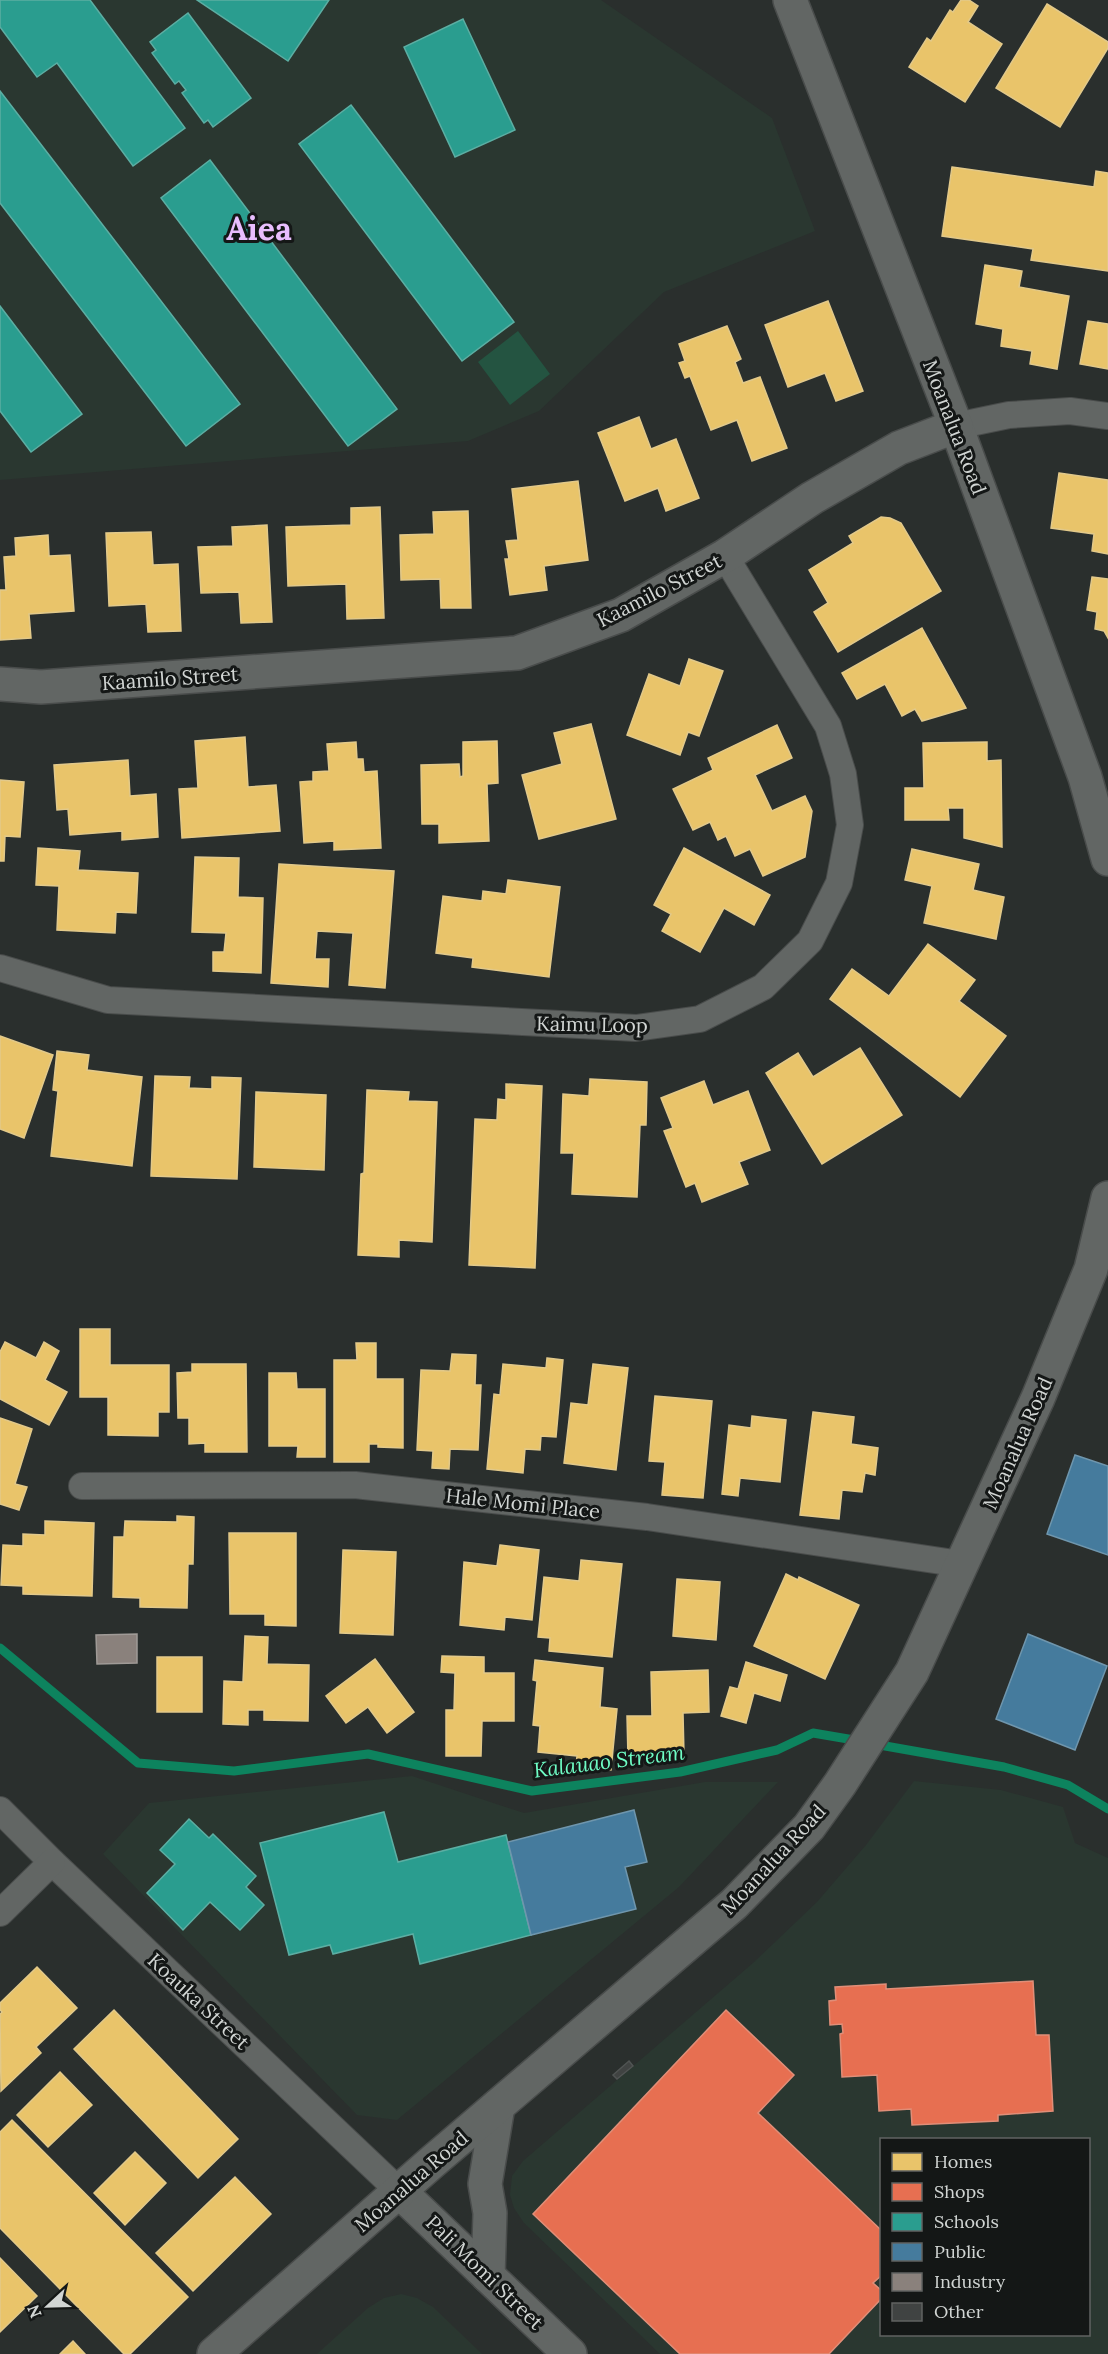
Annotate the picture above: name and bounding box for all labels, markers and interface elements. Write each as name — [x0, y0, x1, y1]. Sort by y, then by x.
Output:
district label: Aiea — [226, 208, 292, 249]
street label: Moanalua Road — [918, 356, 992, 498]
street label: Kaamilo Street — [592, 548, 726, 632]
street label: Kaamilo Street — [101, 661, 239, 695]
street label: Kaimu Loop — [536, 1011, 648, 1037]
street label: Moanalua Road — [977, 1373, 1057, 1513]
street label: Hale Momi Place — [445, 1482, 602, 1524]
water label: Kalauao Stream — [532, 1738, 687, 1784]
street label: Moanalua Road — [715, 1798, 831, 1919]
street label: Koauka Street — [143, 1947, 255, 2055]
street label: Moanalua Road — [349, 2125, 473, 2237]
legend — [880, 2138, 1090, 2336]
text: Homes — [934, 2150, 992, 2173]
text: Shops — [934, 2180, 985, 2203]
street label: Pali Momi Street — [421, 2210, 549, 2335]
text: Schools — [934, 2210, 999, 2233]
text: Public — [934, 2240, 986, 2263]
text: Industry — [934, 2270, 1006, 2293]
north arrow — [18, 2276, 78, 2336]
text: Other — [934, 2300, 984, 2323]
text: N — [23, 2302, 46, 2321]

